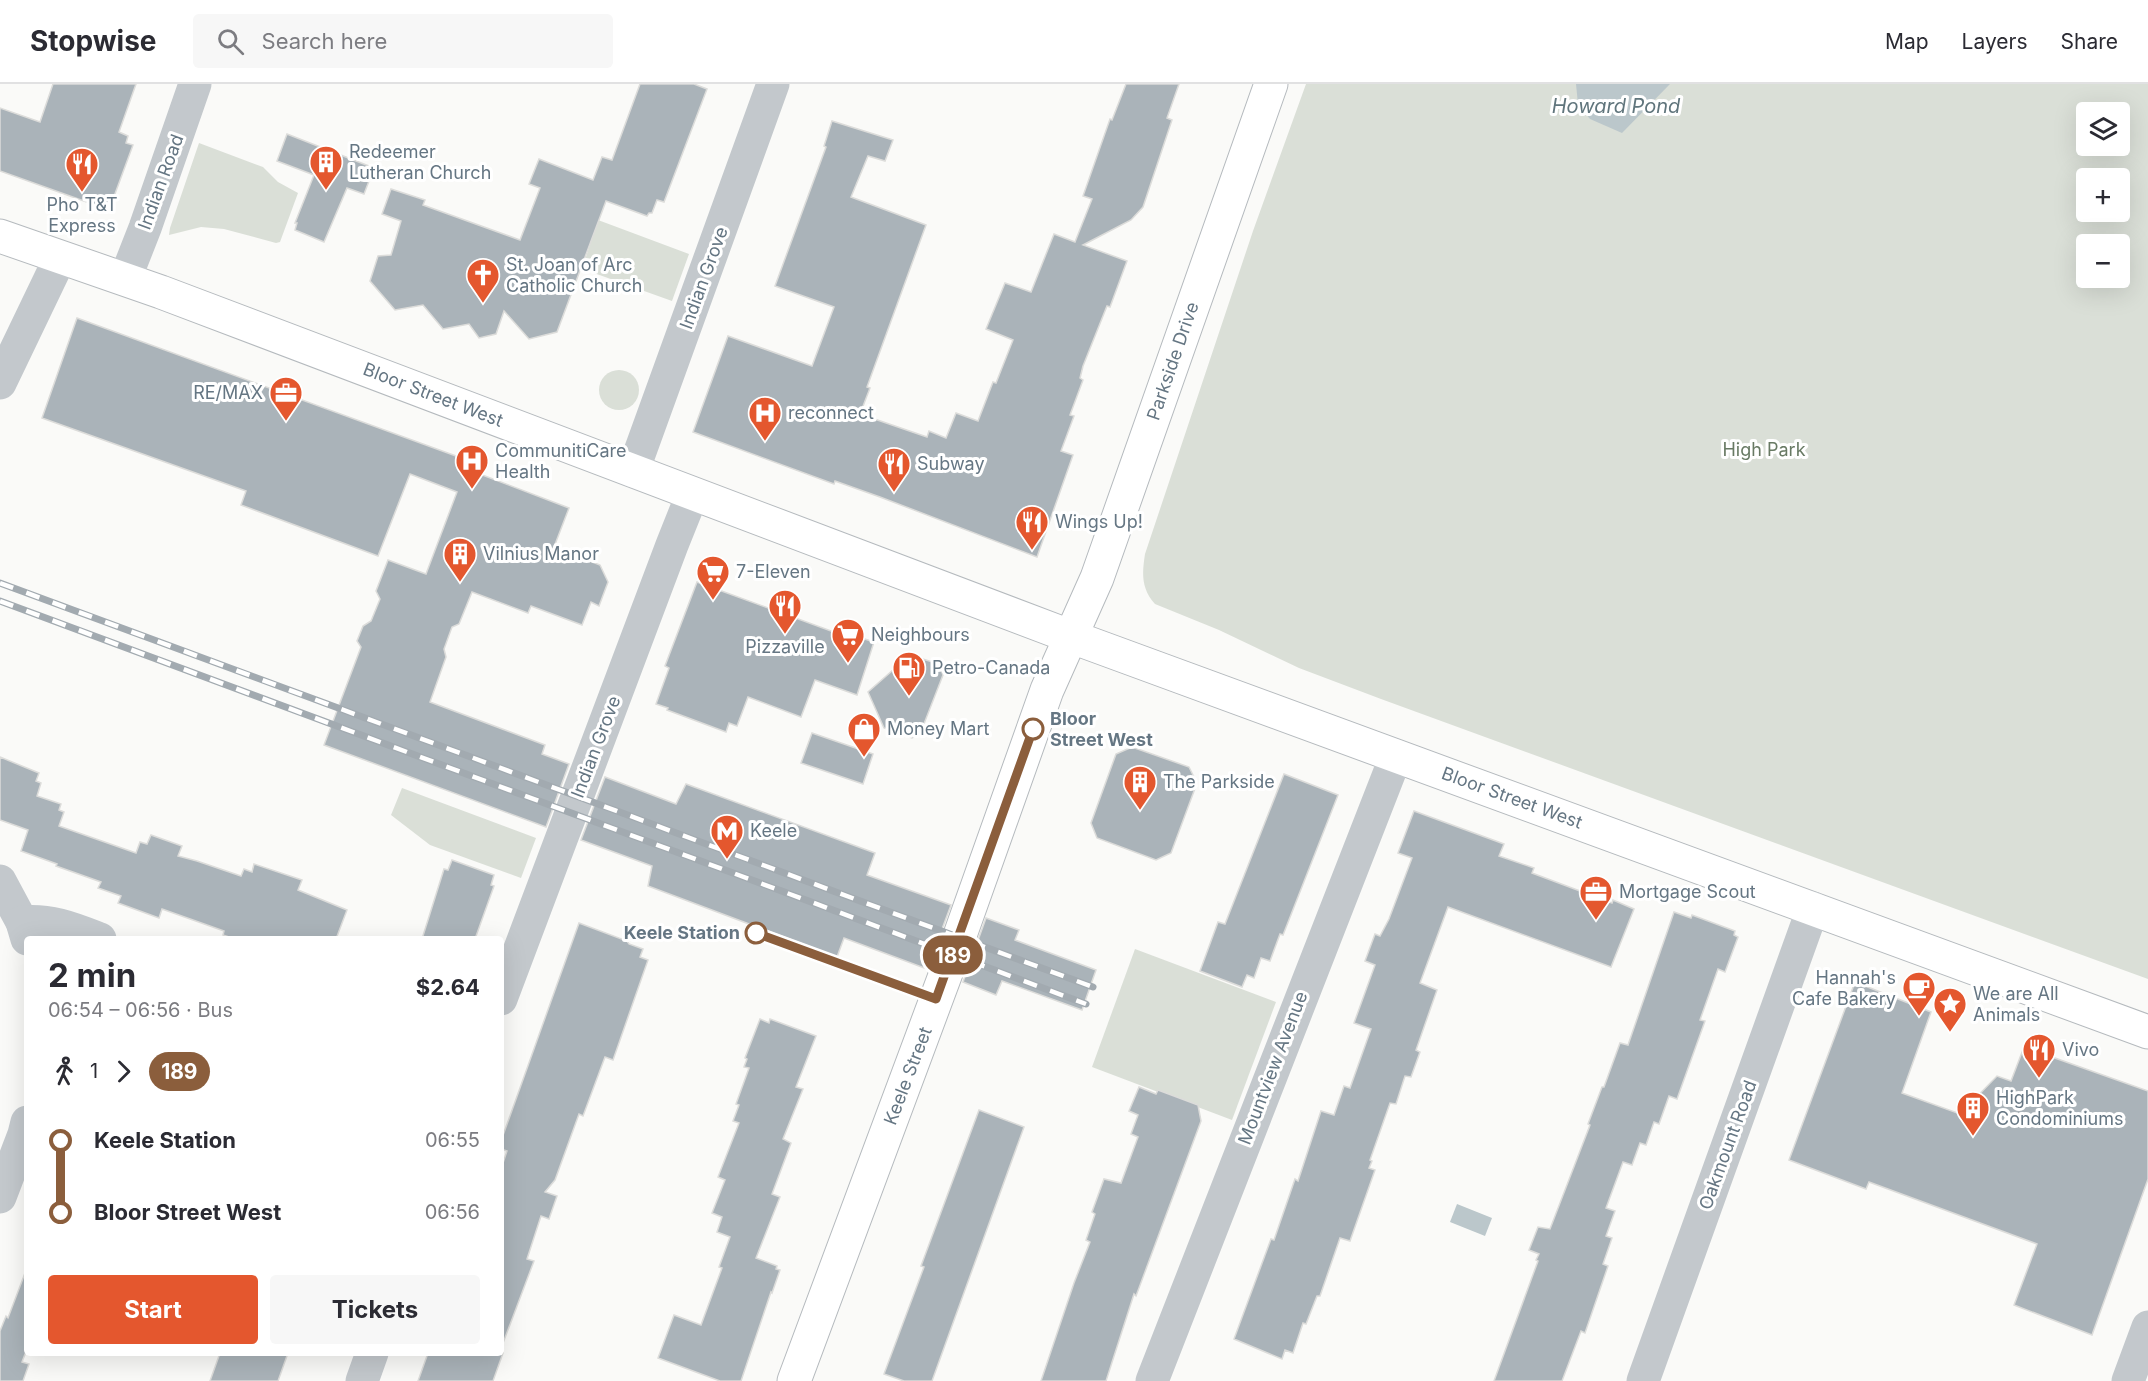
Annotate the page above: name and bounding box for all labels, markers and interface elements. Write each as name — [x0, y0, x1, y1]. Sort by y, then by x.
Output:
search box — [193, 14, 613, 68]
text: Stopwise — [30, 24, 157, 58]
icon: search — [214, 25, 247, 58]
text: Search here — [262, 28, 387, 54]
text: Map — [1885, 29, 1929, 54]
text: Layers — [1962, 29, 2028, 54]
text: Share — [2061, 29, 2118, 54]
water label: Howard Pond — [1552, 94, 1681, 118]
map controls — [2076, 102, 2130, 288]
button: layers — [2076, 102, 2130, 156]
street label: Indian Road — [134, 131, 188, 232]
place label: Redeemer Lutheran Church — [349, 141, 491, 183]
building icon: Redeemer Lutheran Church — [308, 144, 344, 191]
restaurant icon: Pho T&T Express — [64, 146, 100, 193]
button: + — [2076, 168, 2130, 222]
place label: Pho T&T Express — [46, 194, 118, 236]
street label: Indian Grove — [675, 224, 732, 332]
button: − — [2076, 234, 2130, 288]
place label: St. Joan of Arc Catholic Church — [506, 254, 643, 296]
church icon: St. Joan of Arc Catholic Church — [465, 257, 501, 304]
street label: Parkside Drive — [1142, 299, 1203, 423]
street label: Bloor Street West — [360, 358, 506, 431]
office icon: RE/MAX — [268, 375, 304, 422]
place label: RE/MAX — [193, 382, 263, 403]
hospital icon: reconnect — [747, 395, 783, 442]
place label: reconnect — [788, 402, 874, 423]
park label: High Park — [1722, 439, 1806, 460]
place label: CommunitiCare Health — [495, 440, 627, 482]
hospital icon: CommunitiCare Health — [454, 443, 490, 490]
restaurant icon: Subway — [876, 446, 912, 493]
place label: Subway — [917, 453, 985, 474]
restaurant icon: Wings Up! — [1014, 504, 1050, 551]
place label: Wings Up! — [1055, 511, 1143, 532]
building icon: Vilnius Manor — [442, 536, 478, 583]
place label: Vilnius Manor — [483, 543, 599, 564]
supermarket icon: 7-Eleven — [695, 554, 731, 601]
place label: 7-Eleven — [736, 561, 811, 582]
restaurant icon: Pizzaville — [767, 588, 803, 635]
supermarket icon: Neighbours — [830, 617, 866, 664]
place label: Neighbours — [871, 624, 970, 645]
place label: Pizzaville — [745, 636, 825, 657]
fuel station icon: Petro-Canada — [891, 650, 927, 697]
place label: Petro-Canada — [932, 657, 1050, 678]
street label: Indian Grove — [567, 693, 625, 801]
place label: Bloor Street West — [1050, 708, 1153, 750]
shop icon: Money Mart — [846, 711, 882, 758]
place label: Money Mart — [887, 718, 989, 739]
marker: Bloor Street West — [1022, 718, 1044, 740]
street label: Bloor Street West — [1439, 762, 1585, 833]
building icon: The Parkside — [1122, 764, 1158, 811]
place label: The Parkside — [1163, 771, 1275, 792]
metro station icon: Keele — [709, 813, 745, 860]
place label: Keele — [750, 820, 797, 841]
office icon: Mortgage Scout — [1578, 874, 1614, 921]
place label: Mortgage Scout — [1619, 881, 1756, 902]
place label: Keele Station — [624, 922, 740, 943]
marker: Keele Station — [745, 922, 767, 944]
line badge: 189 — [918, 936, 988, 974]
text: 189 — [935, 943, 971, 968]
text: 2 min — [48, 955, 136, 995]
place label: Hannah's Cafe Bakery — [1792, 967, 1896, 1009]
cafe icon: Hannah's Cafe Bakery — [1901, 970, 1937, 1017]
text: $2.64 — [416, 974, 480, 1000]
place label: We are All Animals — [1973, 983, 2059, 1025]
place icon: We are All Animals — [1932, 986, 1968, 1033]
street label: Mountview Avenue — [1234, 988, 1311, 1147]
text: 06:54 – 06:56 · Bus — [48, 998, 233, 1022]
street label: Keele Street — [879, 1024, 936, 1128]
restaurant icon: Vivo — [2021, 1032, 2057, 1079]
place label: Vivo — [2062, 1039, 2099, 1060]
icon: walk — [48, 1055, 81, 1088]
icon: forward — [107, 1055, 140, 1088]
text: 1 — [90, 1059, 98, 1083]
text: 189 — [161, 1059, 198, 1084]
street label: Oakmount Road — [1694, 1077, 1761, 1212]
place label: HighPark Condominiums — [1996, 1087, 2123, 1129]
building icon: HighPark Condominiums — [1955, 1090, 1991, 1137]
text: Keele Station — [94, 1127, 236, 1153]
text: 06:55 — [425, 1128, 480, 1152]
text: Bloor Street West — [94, 1199, 281, 1225]
text: 06:56 — [425, 1200, 480, 1224]
button: Start — [48, 1275, 258, 1344]
button: Tickets — [270, 1275, 480, 1344]

